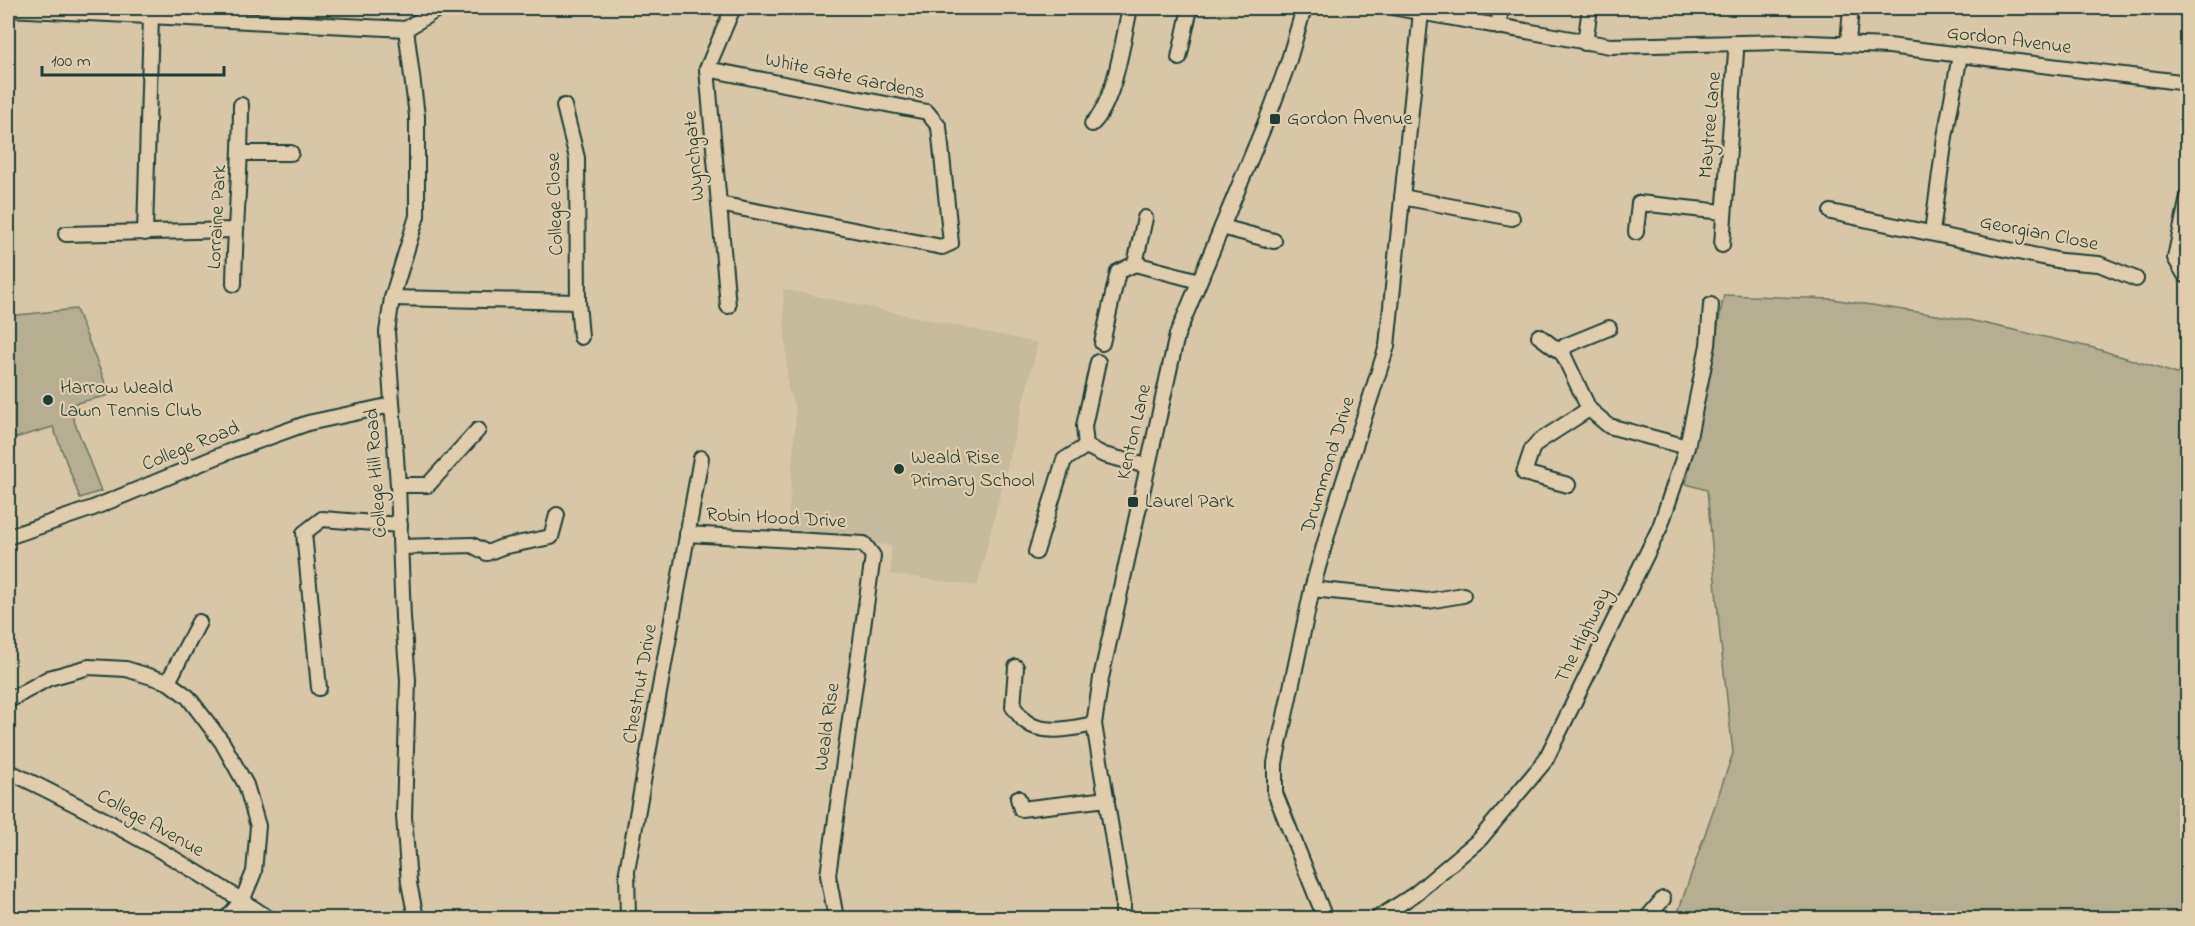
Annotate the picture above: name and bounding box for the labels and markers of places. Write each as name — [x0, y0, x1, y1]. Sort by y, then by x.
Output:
place label: Gordon Avenue — [1287, 105, 1412, 134]
marker: Gordon Avenue — [1268, 112, 1282, 126]
place label: Harrow Weald Lawn Tennis Club — [60, 374, 202, 426]
marker: Harrow Weald Lawn Tennis Club — [41, 393, 55, 407]
place label: Weald Rise Primary School — [911, 444, 1035, 496]
marker: Weald Rise Primary School — [892, 462, 906, 476]
place label: Laurel Park — [1145, 488, 1234, 517]
marker: Laurel Park — [1126, 495, 1140, 509]

